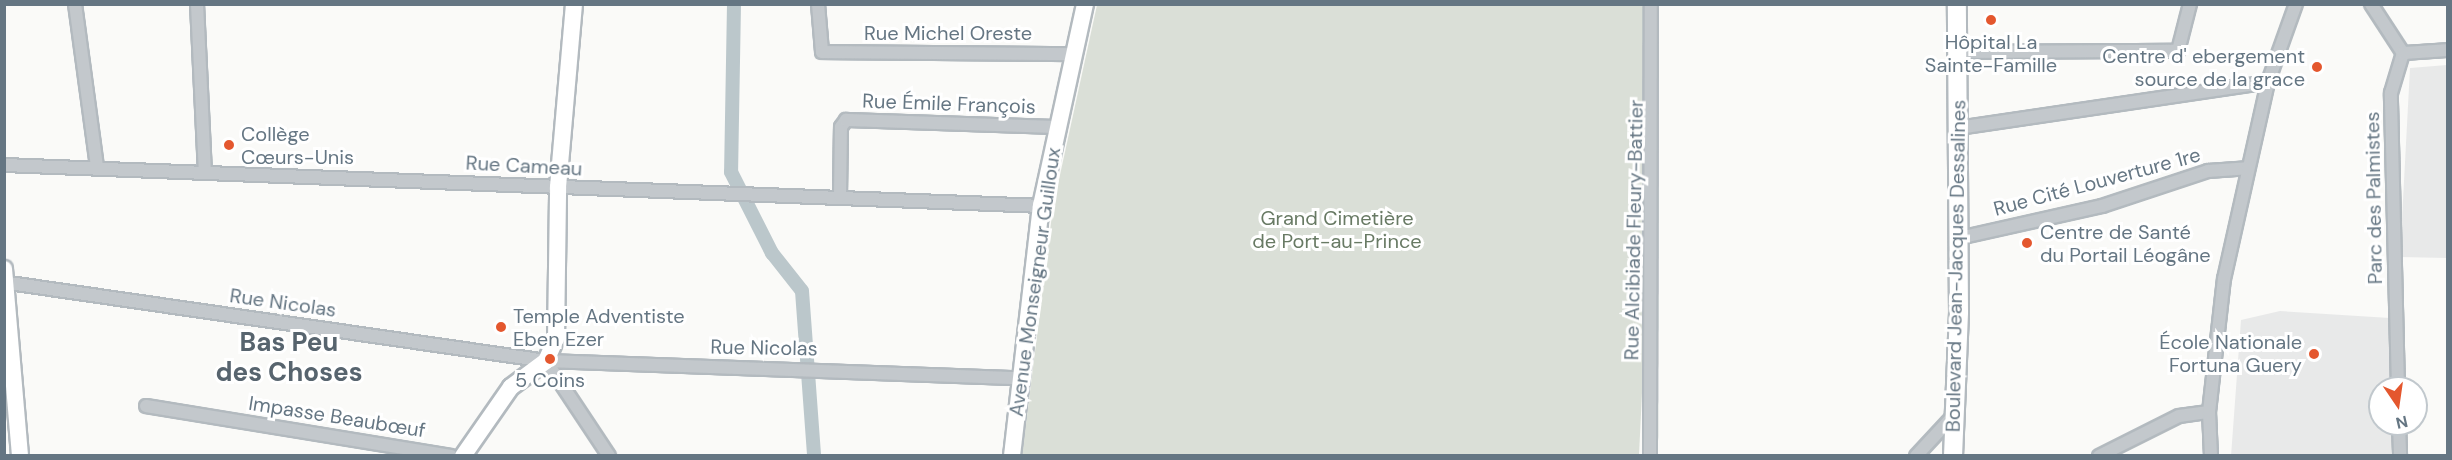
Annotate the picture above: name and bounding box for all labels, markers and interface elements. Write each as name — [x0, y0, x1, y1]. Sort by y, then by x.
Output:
marker: Hôpital La Sainte-Famille — [1982, 11, 2000, 29]
street label: Rue Michel Oreste — [864, 21, 1032, 45]
place label: Hôpital La Sainte-Famille — [1925, 31, 2057, 78]
place label: Centre d' ebergement source de la grace — [2102, 44, 2305, 91]
marker: Centre d' ebergement source de la grace — [2310, 60, 2324, 74]
street label: Rue Émile François — [862, 89, 1036, 119]
street label: Rue Alcibiade Fleury-Battier — [1620, 99, 1648, 361]
street label: Boulevard Jean-Jacques Dessalines — [1941, 100, 1971, 432]
street label: Parc des Palmistes — [2360, 111, 2388, 285]
place label: Collège Cœurs-Unis — [241, 122, 354, 169]
marker: Collège Cœurs-Unis — [222, 138, 236, 152]
street label: Rue Cité Louverture 1re — [1991, 143, 2203, 221]
street label: Avenue Monseigneur Guilloux — [1004, 146, 1066, 418]
street label: Rue Cameau — [465, 151, 583, 181]
park label: Grand Cimetière de Port-au-Prince — [1252, 207, 1422, 254]
place label: Centre de Santé du Portail Léogâne — [2040, 220, 2211, 267]
marker: Centre de Santé du Portail Léogâne — [2018, 234, 2036, 252]
street label: Rue Nicolas — [228, 284, 338, 322]
place label: Temple Adventiste Eben Ezer — [513, 304, 685, 351]
marker: Temple Adventiste Eben Ezer — [494, 320, 508, 334]
district label: Bas Peu des Choses — [215, 327, 363, 388]
place label: École Nationale Fortuna Guery — [2159, 330, 2302, 377]
street label: Rue Nicolas — [710, 335, 818, 361]
marker: École Nationale Fortuna Guery — [2307, 347, 2321, 361]
marker: 5 Coins — [543, 352, 557, 366]
place label: 5 Coins — [515, 368, 585, 392]
north arrow — [2368, 376, 2428, 436]
street label: Impasse Beaubœuf — [247, 391, 427, 443]
text: N — [2394, 411, 2410, 434]

